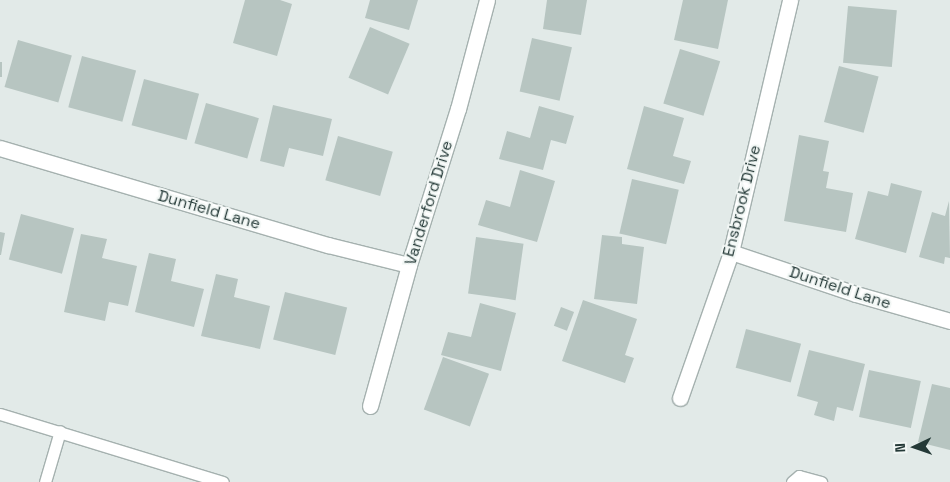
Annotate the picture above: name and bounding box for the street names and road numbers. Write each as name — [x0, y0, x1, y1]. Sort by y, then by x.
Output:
street label: Vanderford Drive — [401, 138, 457, 268]
street label: Ensbrook Drive — [719, 143, 765, 259]
street label: Dunfield Lane — [156, 186, 262, 234]
street label: Dunfield Lane — [787, 263, 893, 313]

